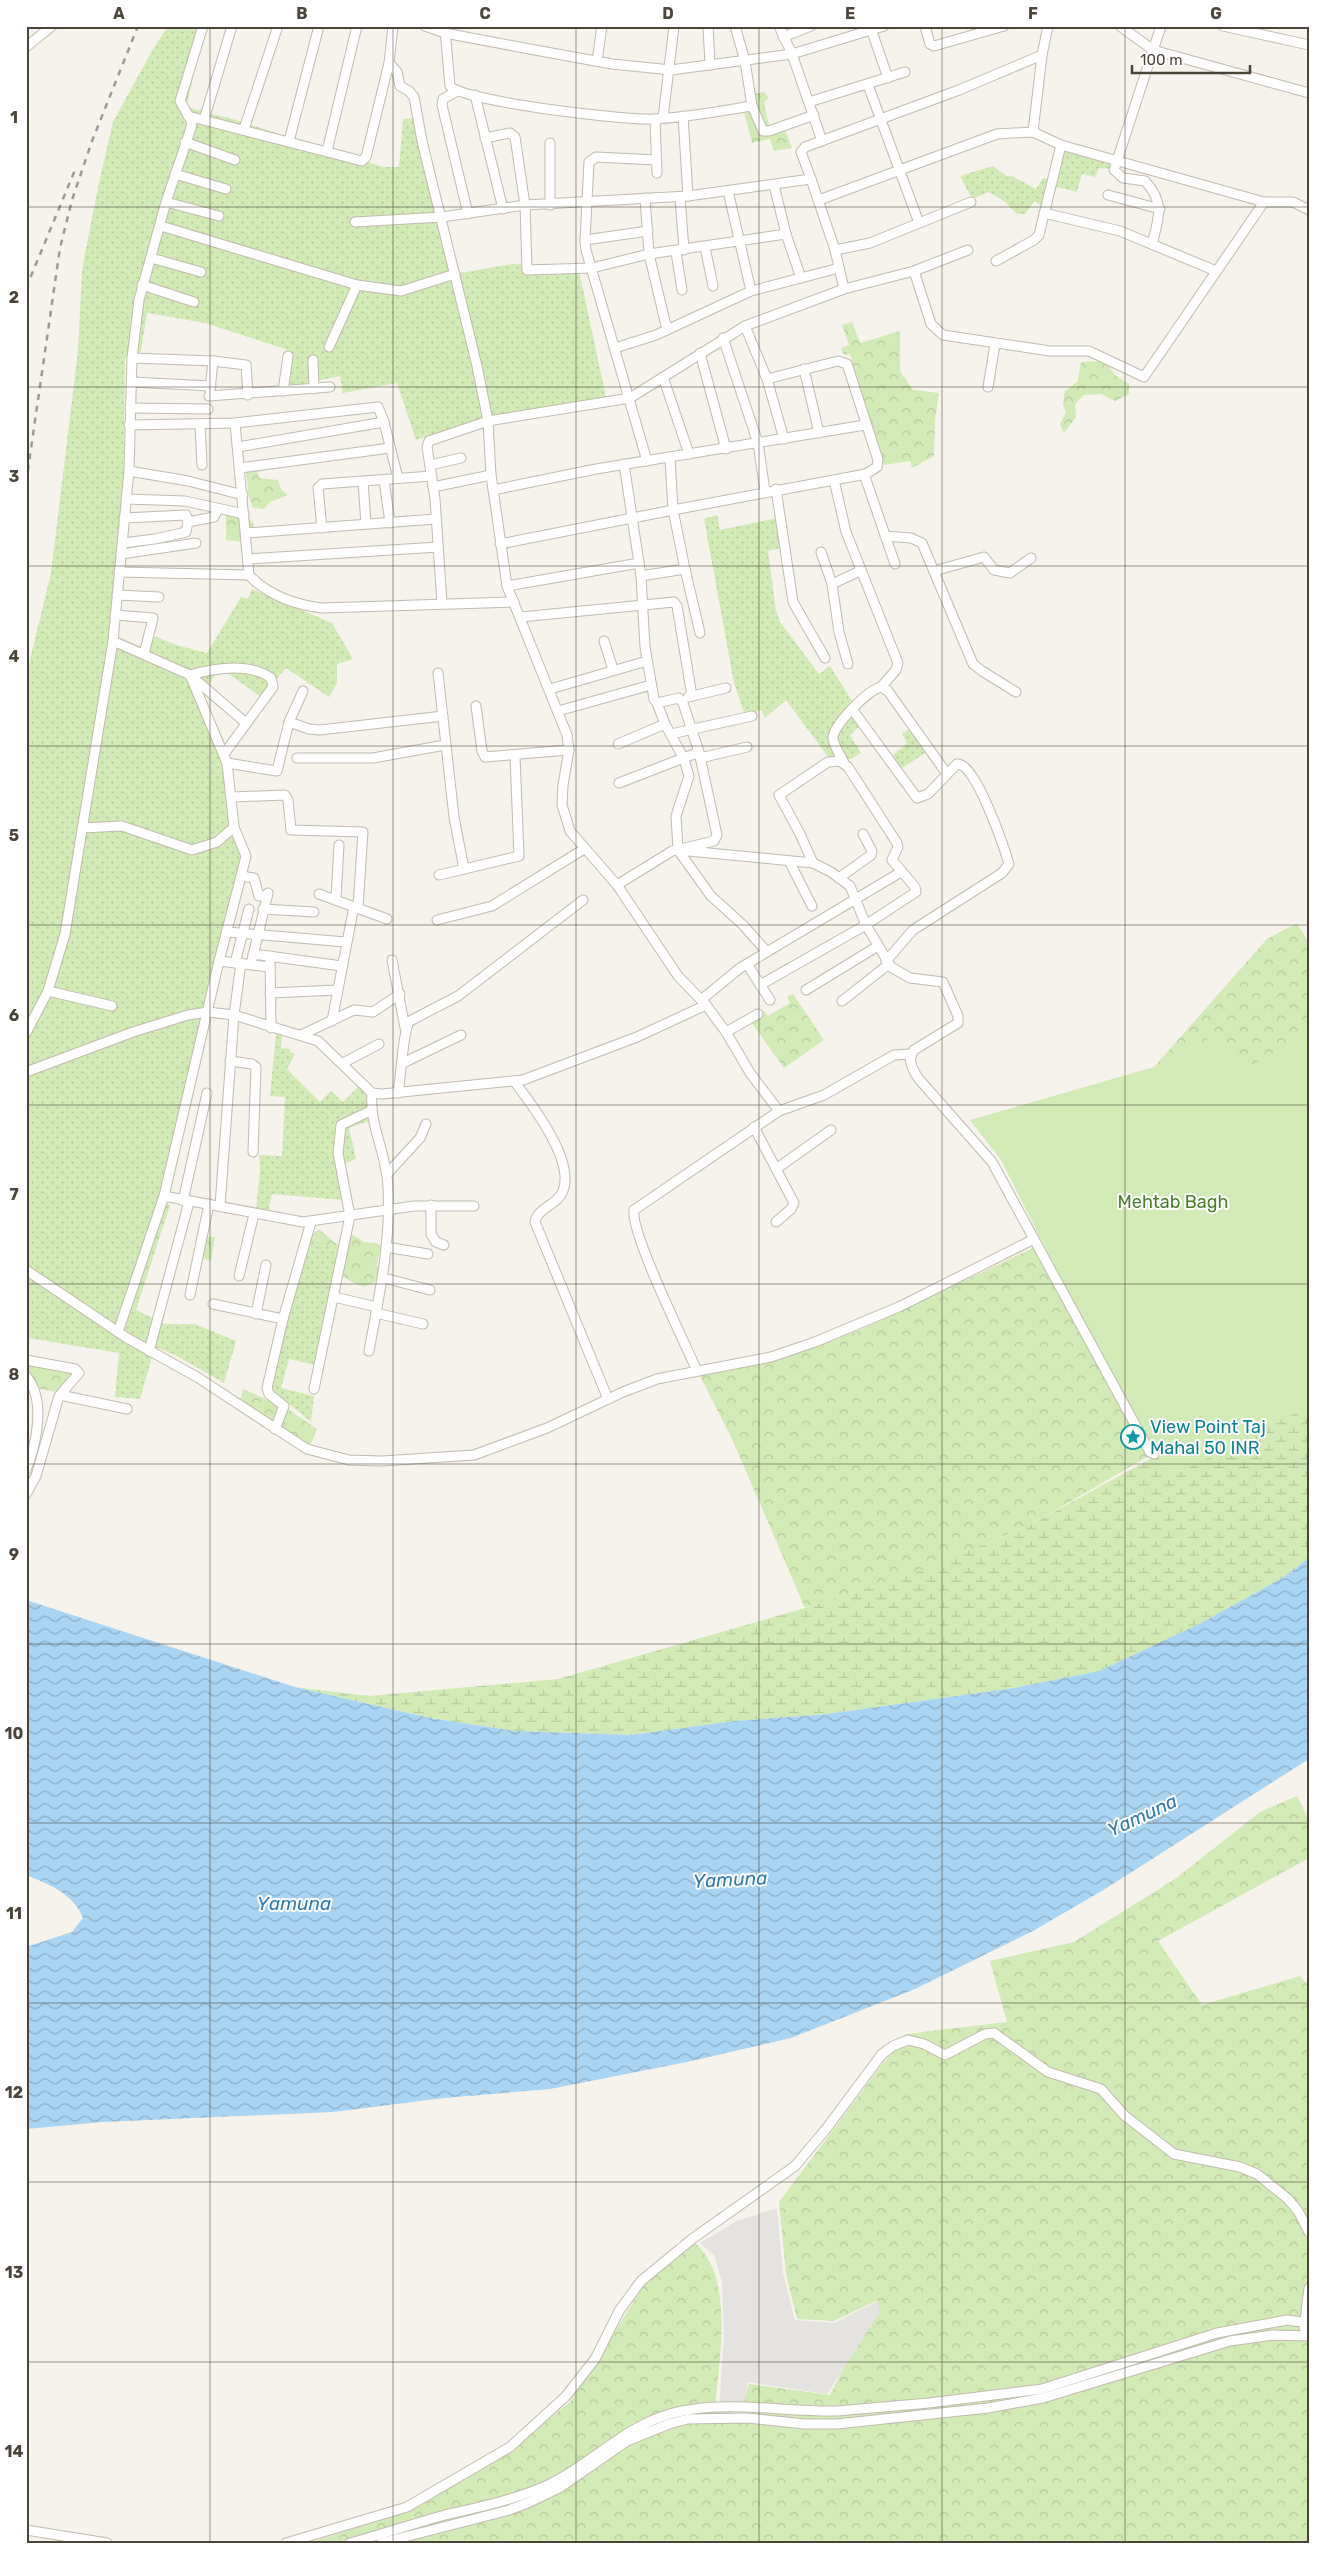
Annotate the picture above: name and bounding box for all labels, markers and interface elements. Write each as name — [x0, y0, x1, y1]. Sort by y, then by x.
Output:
text: A — [113, 4, 125, 23]
text: B — [296, 4, 308, 23]
text: C — [479, 4, 491, 23]
text: D — [662, 4, 674, 23]
text: E — [845, 4, 855, 23]
text: F — [1028, 4, 1038, 23]
text: G — [1210, 4, 1222, 23]
scale bar — [1132, 42, 1250, 74]
text: 100 m — [1140, 51, 1182, 69]
text: 1 — [10, 108, 18, 127]
text: 2 — [9, 288, 19, 307]
text: 3 — [9, 467, 19, 486]
text: 4 — [9, 647, 20, 666]
text: 5 — [9, 826, 19, 845]
text: 6 — [9, 1006, 19, 1025]
text: 7 — [9, 1185, 19, 1204]
park label: Mehtab Bagh — [1118, 1191, 1228, 1213]
text: 8 — [9, 1365, 20, 1384]
place label: View Point Taj Mahal 50 INR — [1150, 1416, 1266, 1459]
place icon: View Point Taj Mahal 50 INR — [1120, 1424, 1146, 1450]
text: 9 — [9, 1545, 19, 1564]
text: 10 — [5, 1724, 24, 1743]
water label: Yamuna — [1104, 1789, 1181, 1842]
water label: Yamuna — [692, 1866, 768, 1893]
water label: Yamuna — [257, 1892, 331, 1915]
text: 11 — [6, 1904, 22, 1923]
text: 12 — [5, 2083, 23, 2102]
text: 13 — [5, 2263, 23, 2282]
text: 14 — [5, 2442, 24, 2461]

